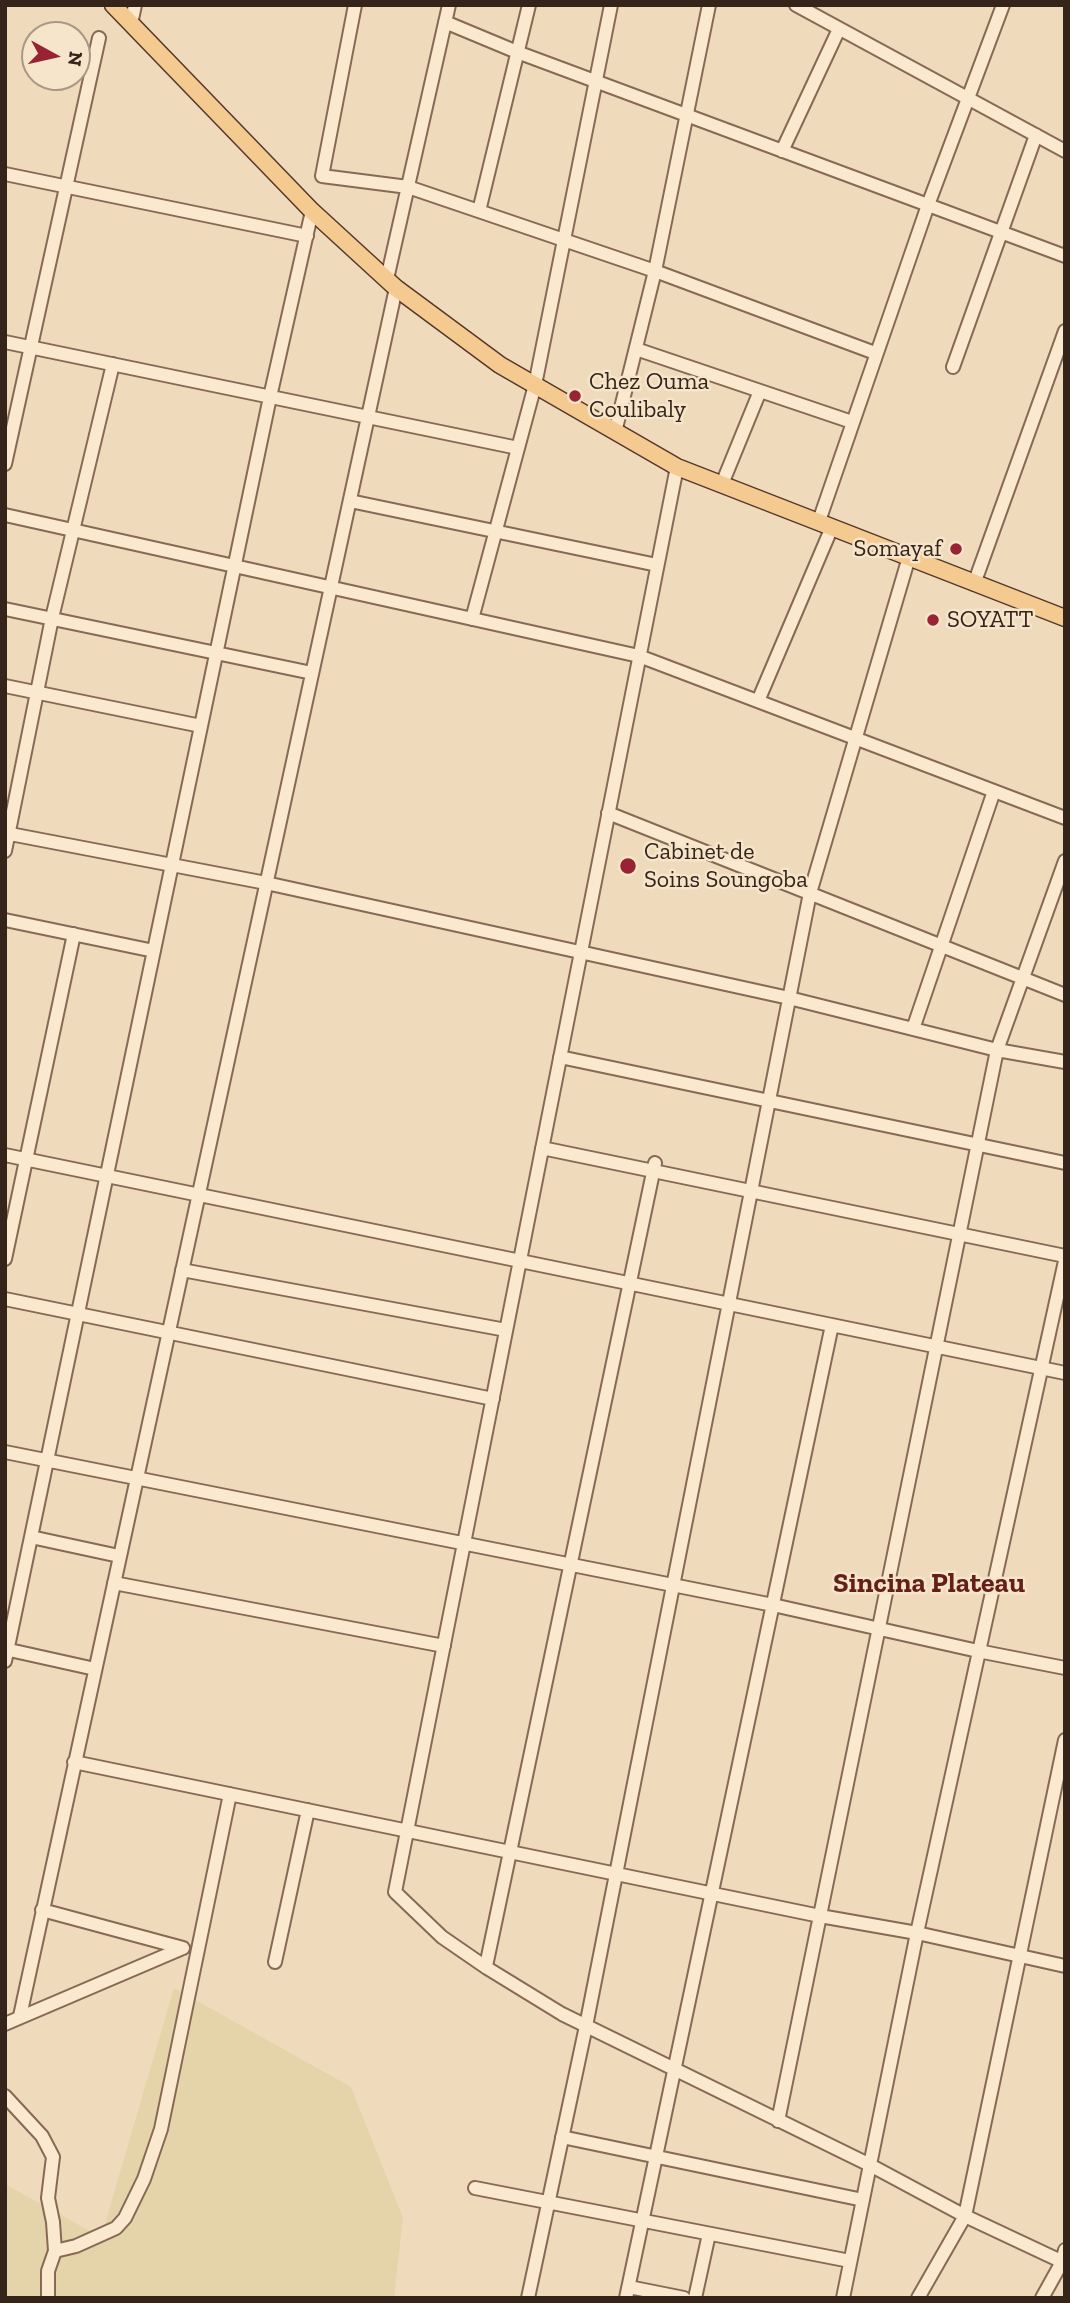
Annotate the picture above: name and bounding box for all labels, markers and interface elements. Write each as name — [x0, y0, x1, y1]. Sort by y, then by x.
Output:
north arrow — [21, 21, 91, 91]
text: N — [63, 50, 88, 67]
place label: Chez Ouma Coulibaly — [589, 368, 709, 424]
marker: Chez Ouma Coulibaly — [567, 388, 583, 404]
place label: Somayaf — [854, 535, 942, 563]
marker: Somayaf — [948, 541, 964, 557]
place label: SOYATT — [947, 606, 1033, 634]
marker: SOYATT — [925, 612, 941, 628]
place label: Cabinet de Soins Soungoba — [644, 838, 808, 894]
marker: Cabinet de Soins Soungoba — [618, 856, 638, 876]
district label: Sincina Plateau — [833, 1567, 1025, 1601]

